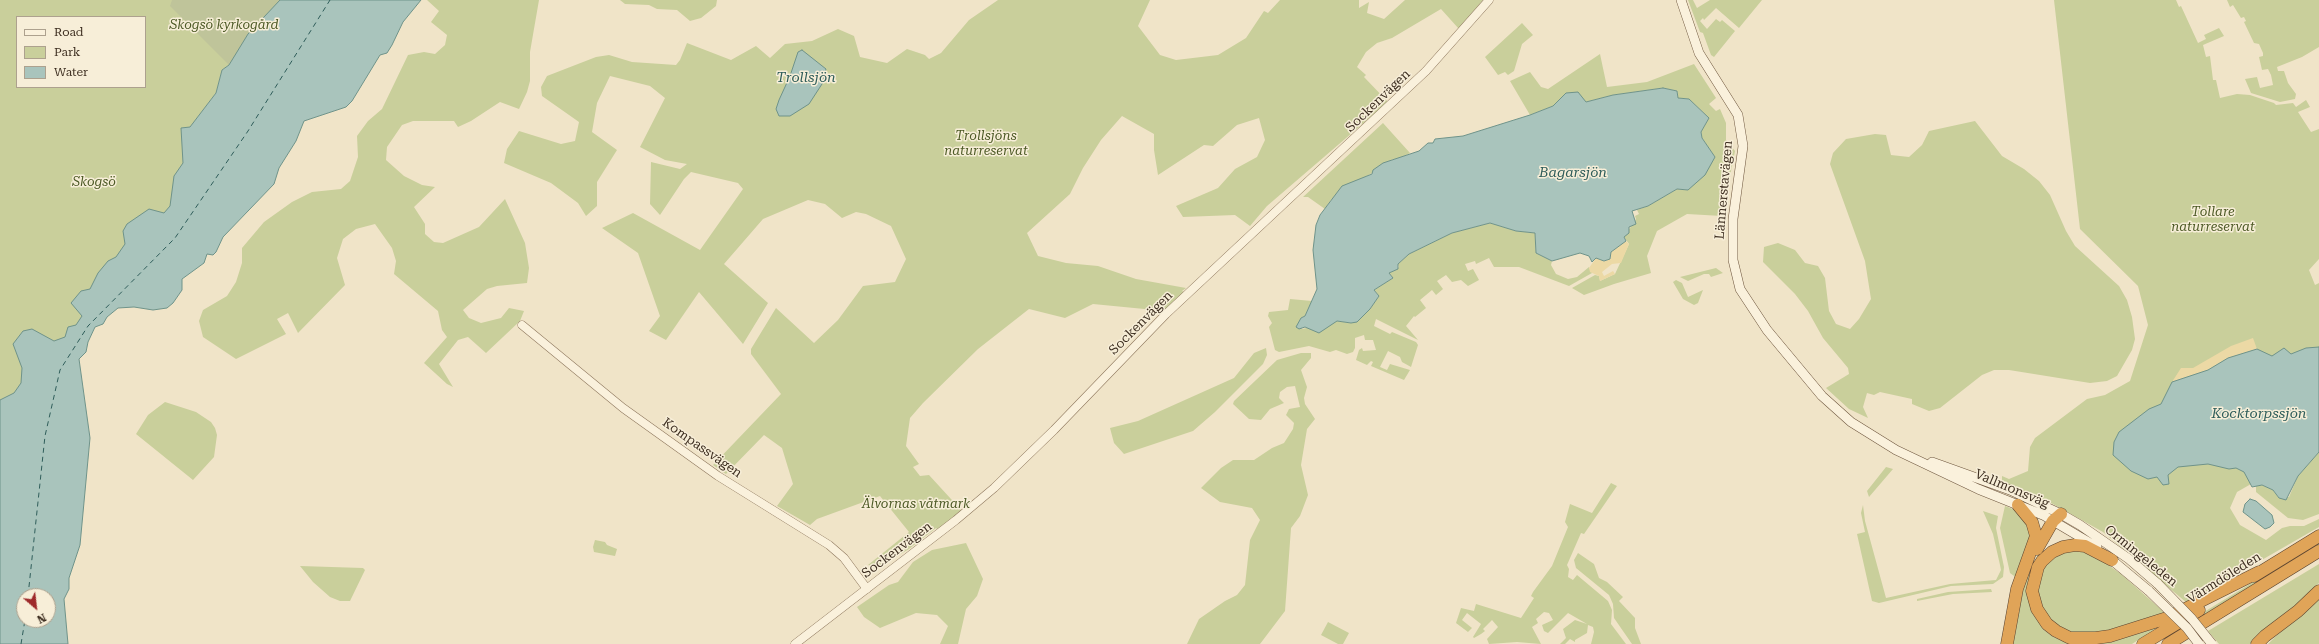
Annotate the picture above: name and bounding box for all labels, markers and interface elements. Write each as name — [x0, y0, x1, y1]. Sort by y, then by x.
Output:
legend — [16, 16, 146, 88]
park label: Skogsö kyrkogård — [169, 17, 279, 33]
text: Road — [54, 25, 83, 39]
text: Park — [54, 45, 80, 59]
text: Water — [54, 65, 88, 79]
street label: Sockenvägen — [1342, 66, 1414, 136]
water label: Trollsjön — [776, 70, 836, 86]
park label: Trollsjöns naturreservat — [944, 128, 1028, 159]
street label: Lännerstavägen — [1712, 140, 1736, 240]
water label: Bagarsjön — [1539, 165, 1607, 181]
park label: Skogsö — [72, 174, 116, 190]
park label: Tollare naturreservat — [2171, 204, 2255, 235]
street label: Sockenvägen — [1106, 288, 1176, 358]
water label: Kocktorpssjön — [2212, 406, 2306, 422]
street label: Kompassvägen — [659, 415, 745, 481]
street label: Vallmonsväg — [1972, 466, 2052, 512]
park label: Älvornas våtmark — [862, 496, 970, 512]
street label: Sockenvägen — [859, 519, 935, 581]
street label: Ormingeleden — [2101, 522, 2181, 590]
street label: Värmdöleden — [2184, 549, 2264, 607]
north arrow — [16, 588, 56, 628]
text: N — [35, 610, 48, 626]

